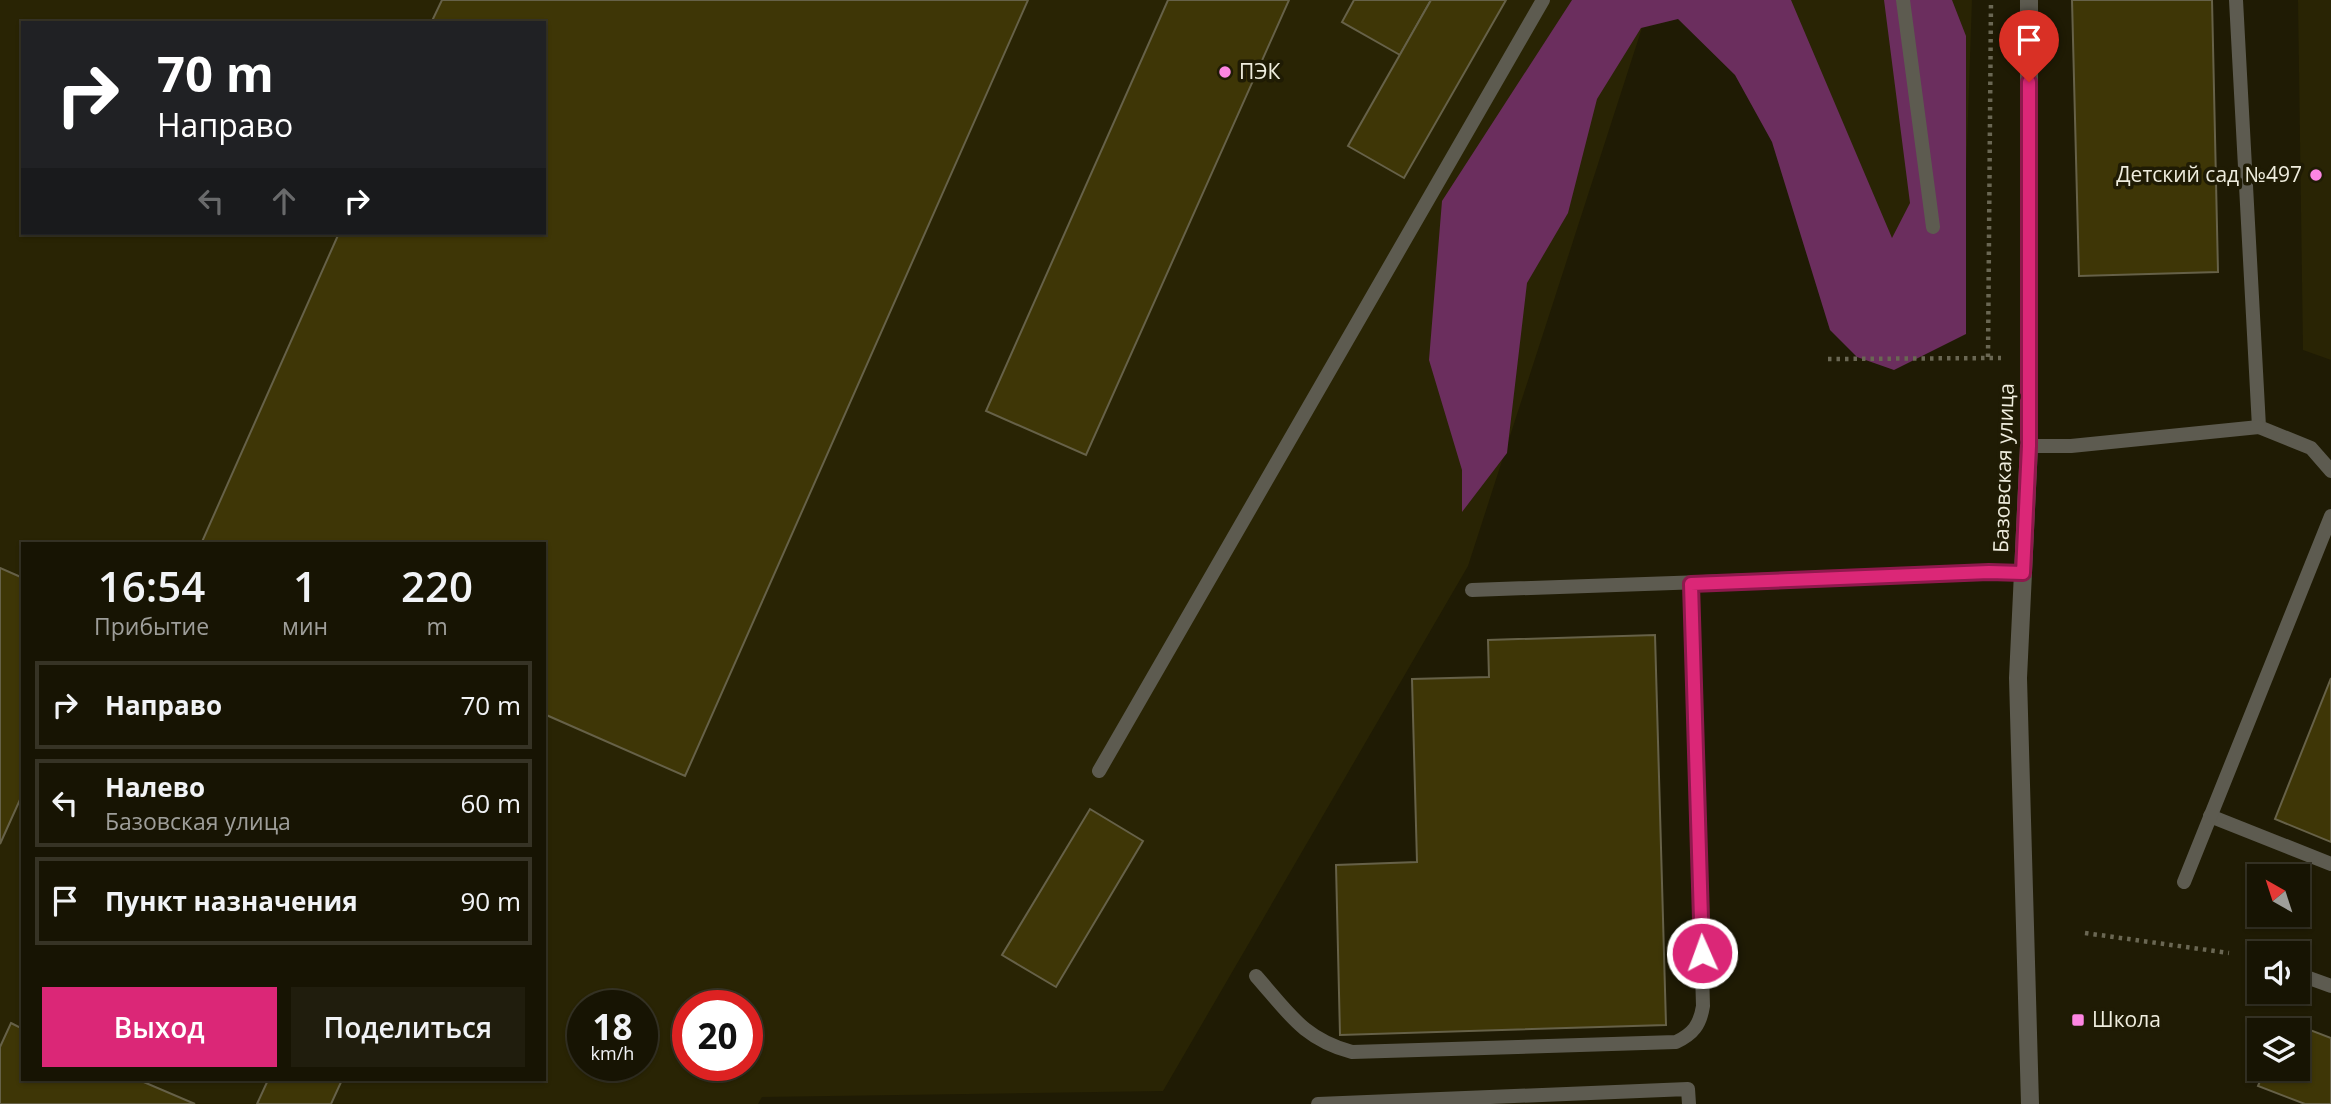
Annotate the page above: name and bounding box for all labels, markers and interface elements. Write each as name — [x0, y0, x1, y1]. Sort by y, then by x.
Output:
pin — [1999, 10, 2059, 82]
icon: arrive — [2010, 21, 2048, 59]
text: 70 m — [157, 40, 274, 106]
icon: right — [42, 49, 133, 140]
place label: ПЭК — [1239, 57, 1281, 85]
marker: ПЭК — [1217, 64, 1233, 80]
text: Направо — [157, 103, 293, 146]
place label: Детский сад №497 — [2116, 160, 2302, 188]
marker: Детский сад №497 — [2308, 167, 2324, 183]
icon: left — [192, 182, 230, 220]
icon: ahead — [265, 182, 303, 220]
icon: right — [338, 182, 376, 220]
street label: Базовская улица — [1986, 383, 2020, 553]
text: 16:54 — [98, 557, 205, 614]
text: 1 — [293, 557, 317, 614]
text: 220 — [401, 557, 473, 614]
text: Прибытие — [94, 610, 209, 642]
text: мин — [282, 610, 328, 642]
text: m — [426, 610, 448, 642]
icon: right — [46, 686, 84, 724]
text: Направо — [105, 687, 222, 723]
text: 70 m — [460, 687, 521, 723]
text: Налево — [105, 769, 205, 805]
icon: left — [46, 784, 84, 822]
text: 60 m — [460, 785, 521, 821]
text: Базовская улица — [105, 805, 291, 837]
north arrow — [2247, 864, 2310, 928]
map controls — [2247, 864, 2310, 1081]
icon: arrive — [46, 882, 84, 920]
text: Пункт назначения — [105, 883, 358, 919]
text: 90 m — [460, 883, 521, 919]
position arrow — [1665, 916, 1739, 990]
button: sound — [2247, 941, 2310, 1004]
button: Выход — [42, 987, 277, 1067]
button: Поделиться — [291, 987, 525, 1067]
speed limit sign: 20 — [672, 990, 763, 1081]
text: 18 — [592, 1003, 633, 1050]
place label: Школа — [2092, 1005, 2161, 1033]
marker: Школа — [2070, 1012, 2086, 1028]
button: layers — [2247, 1018, 2310, 1081]
text: km/h — [591, 1041, 634, 1065]

